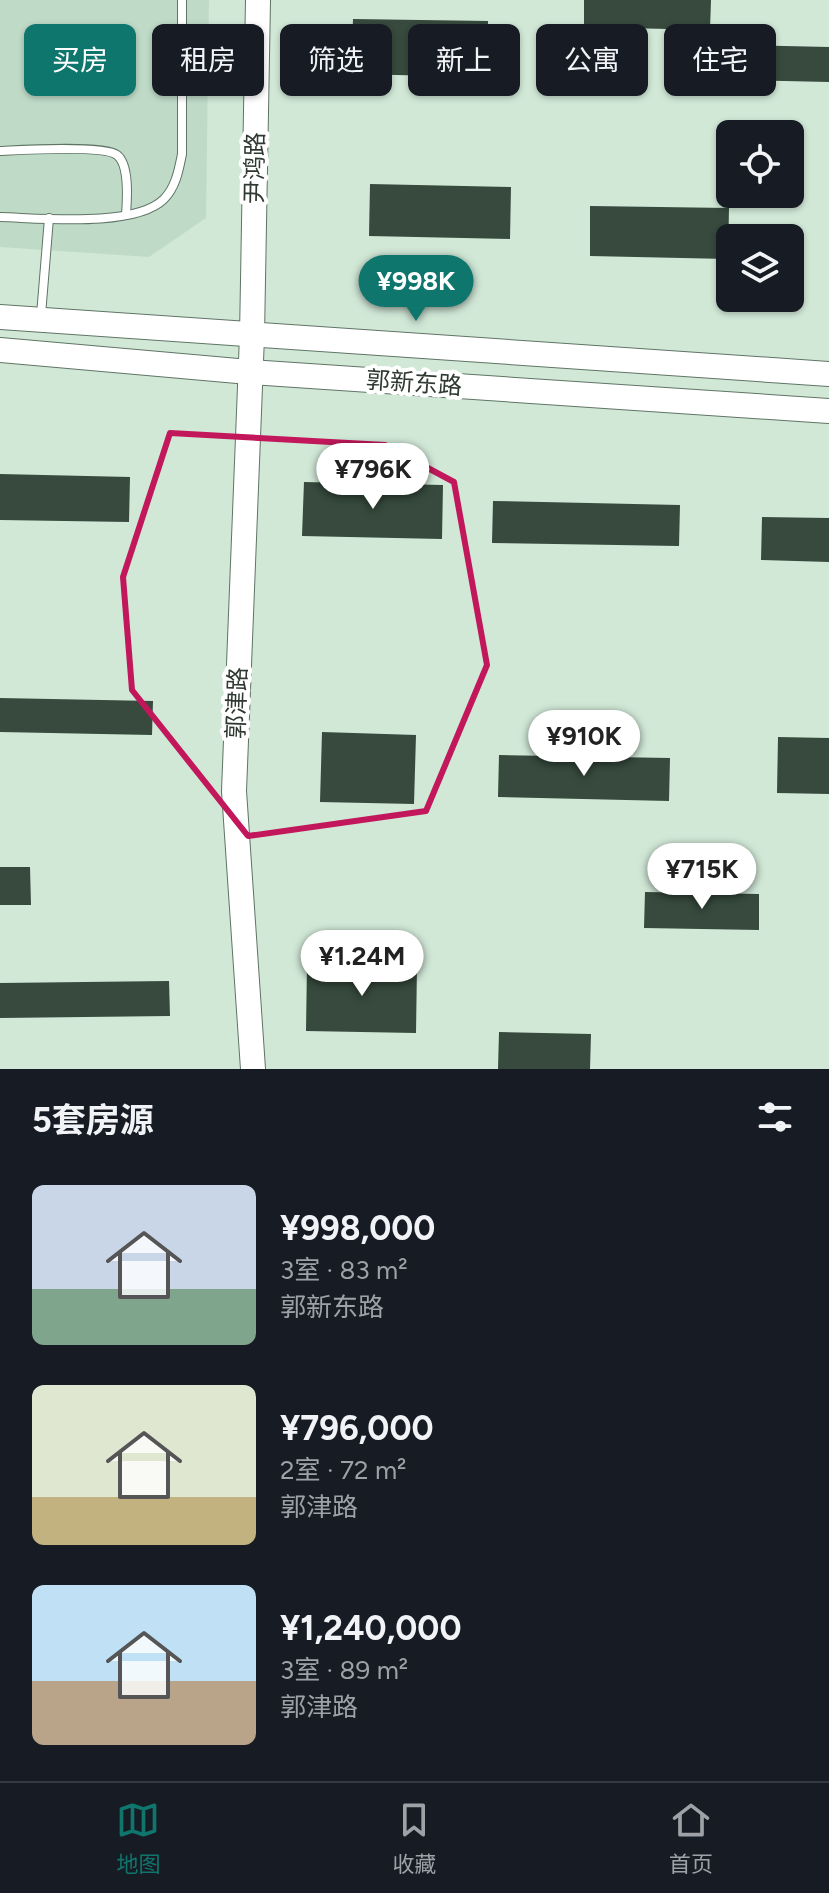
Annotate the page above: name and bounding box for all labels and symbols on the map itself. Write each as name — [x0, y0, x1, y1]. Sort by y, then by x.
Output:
street label: 尹鸿路 — [239, 132, 270, 204]
pin: ¥998K — [360, 255, 472, 323]
street label: 郭新东路 — [365, 365, 463, 400]
pin: ¥796K — [317, 443, 429, 511]
street label: 郭津路 — [221, 666, 252, 739]
pin: ¥910K — [528, 710, 640, 778]
pin: ¥715K — [646, 843, 758, 911]
pin: ¥1.24M — [297, 930, 427, 998]

